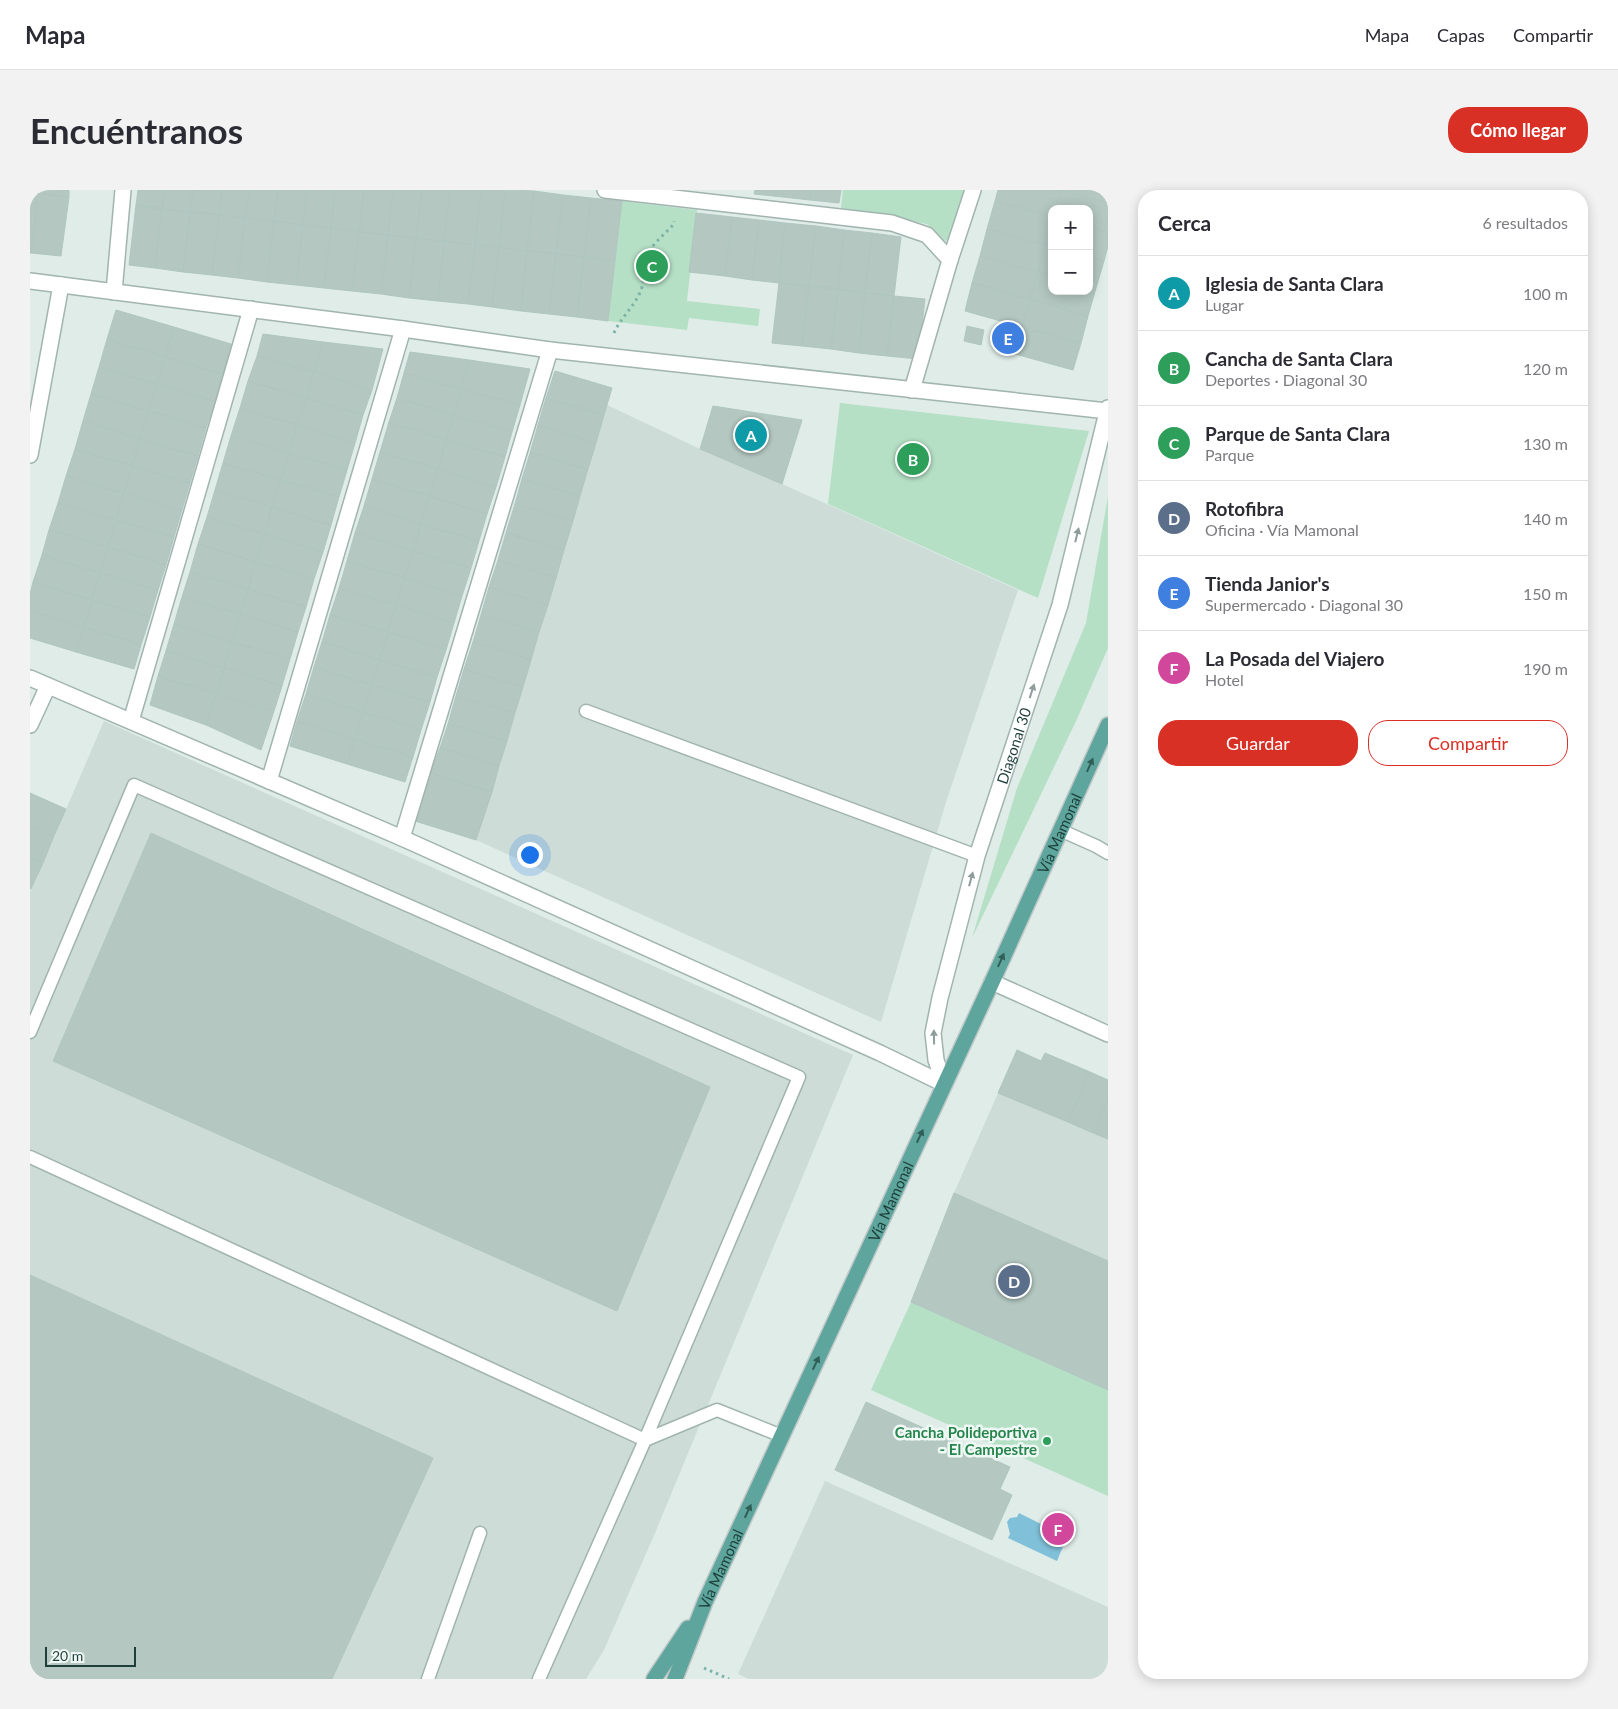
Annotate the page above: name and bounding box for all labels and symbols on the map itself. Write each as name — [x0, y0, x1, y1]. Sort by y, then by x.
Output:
pin: C — [636, 247, 668, 285]
pin: E — [992, 319, 1024, 357]
pin: A — [735, 416, 767, 454]
pin: B — [897, 440, 929, 478]
one-way arrow — [1073, 528, 1081, 543]
one-way arrow — [1029, 684, 1036, 699]
street label: Diagonal 30 — [992, 705, 1035, 786]
one-way arrow — [1087, 758, 1095, 772]
street label: Vía Mamonal — [1033, 790, 1085, 876]
your location — [517, 842, 543, 868]
one-way arrow — [967, 872, 975, 887]
one-way arrow — [998, 953, 1006, 967]
one-way arrow — [930, 1029, 938, 1045]
one-way arrow — [917, 1129, 925, 1143]
street label: Vía Mamonal — [864, 1159, 917, 1244]
pin: D — [998, 1262, 1030, 1300]
one-way arrow — [812, 1356, 820, 1370]
place label: Cancha Polideportiva - El Campestre — [895, 1423, 1037, 1458]
marker: Cancha Polideportiva - El Campestre — [1041, 1435, 1053, 1447]
one-way arrow — [744, 1504, 752, 1518]
pin: F — [1042, 1510, 1074, 1548]
street label: Vía Mamonal — [694, 1526, 747, 1612]
scale bar — [45, 1644, 136, 1667]

